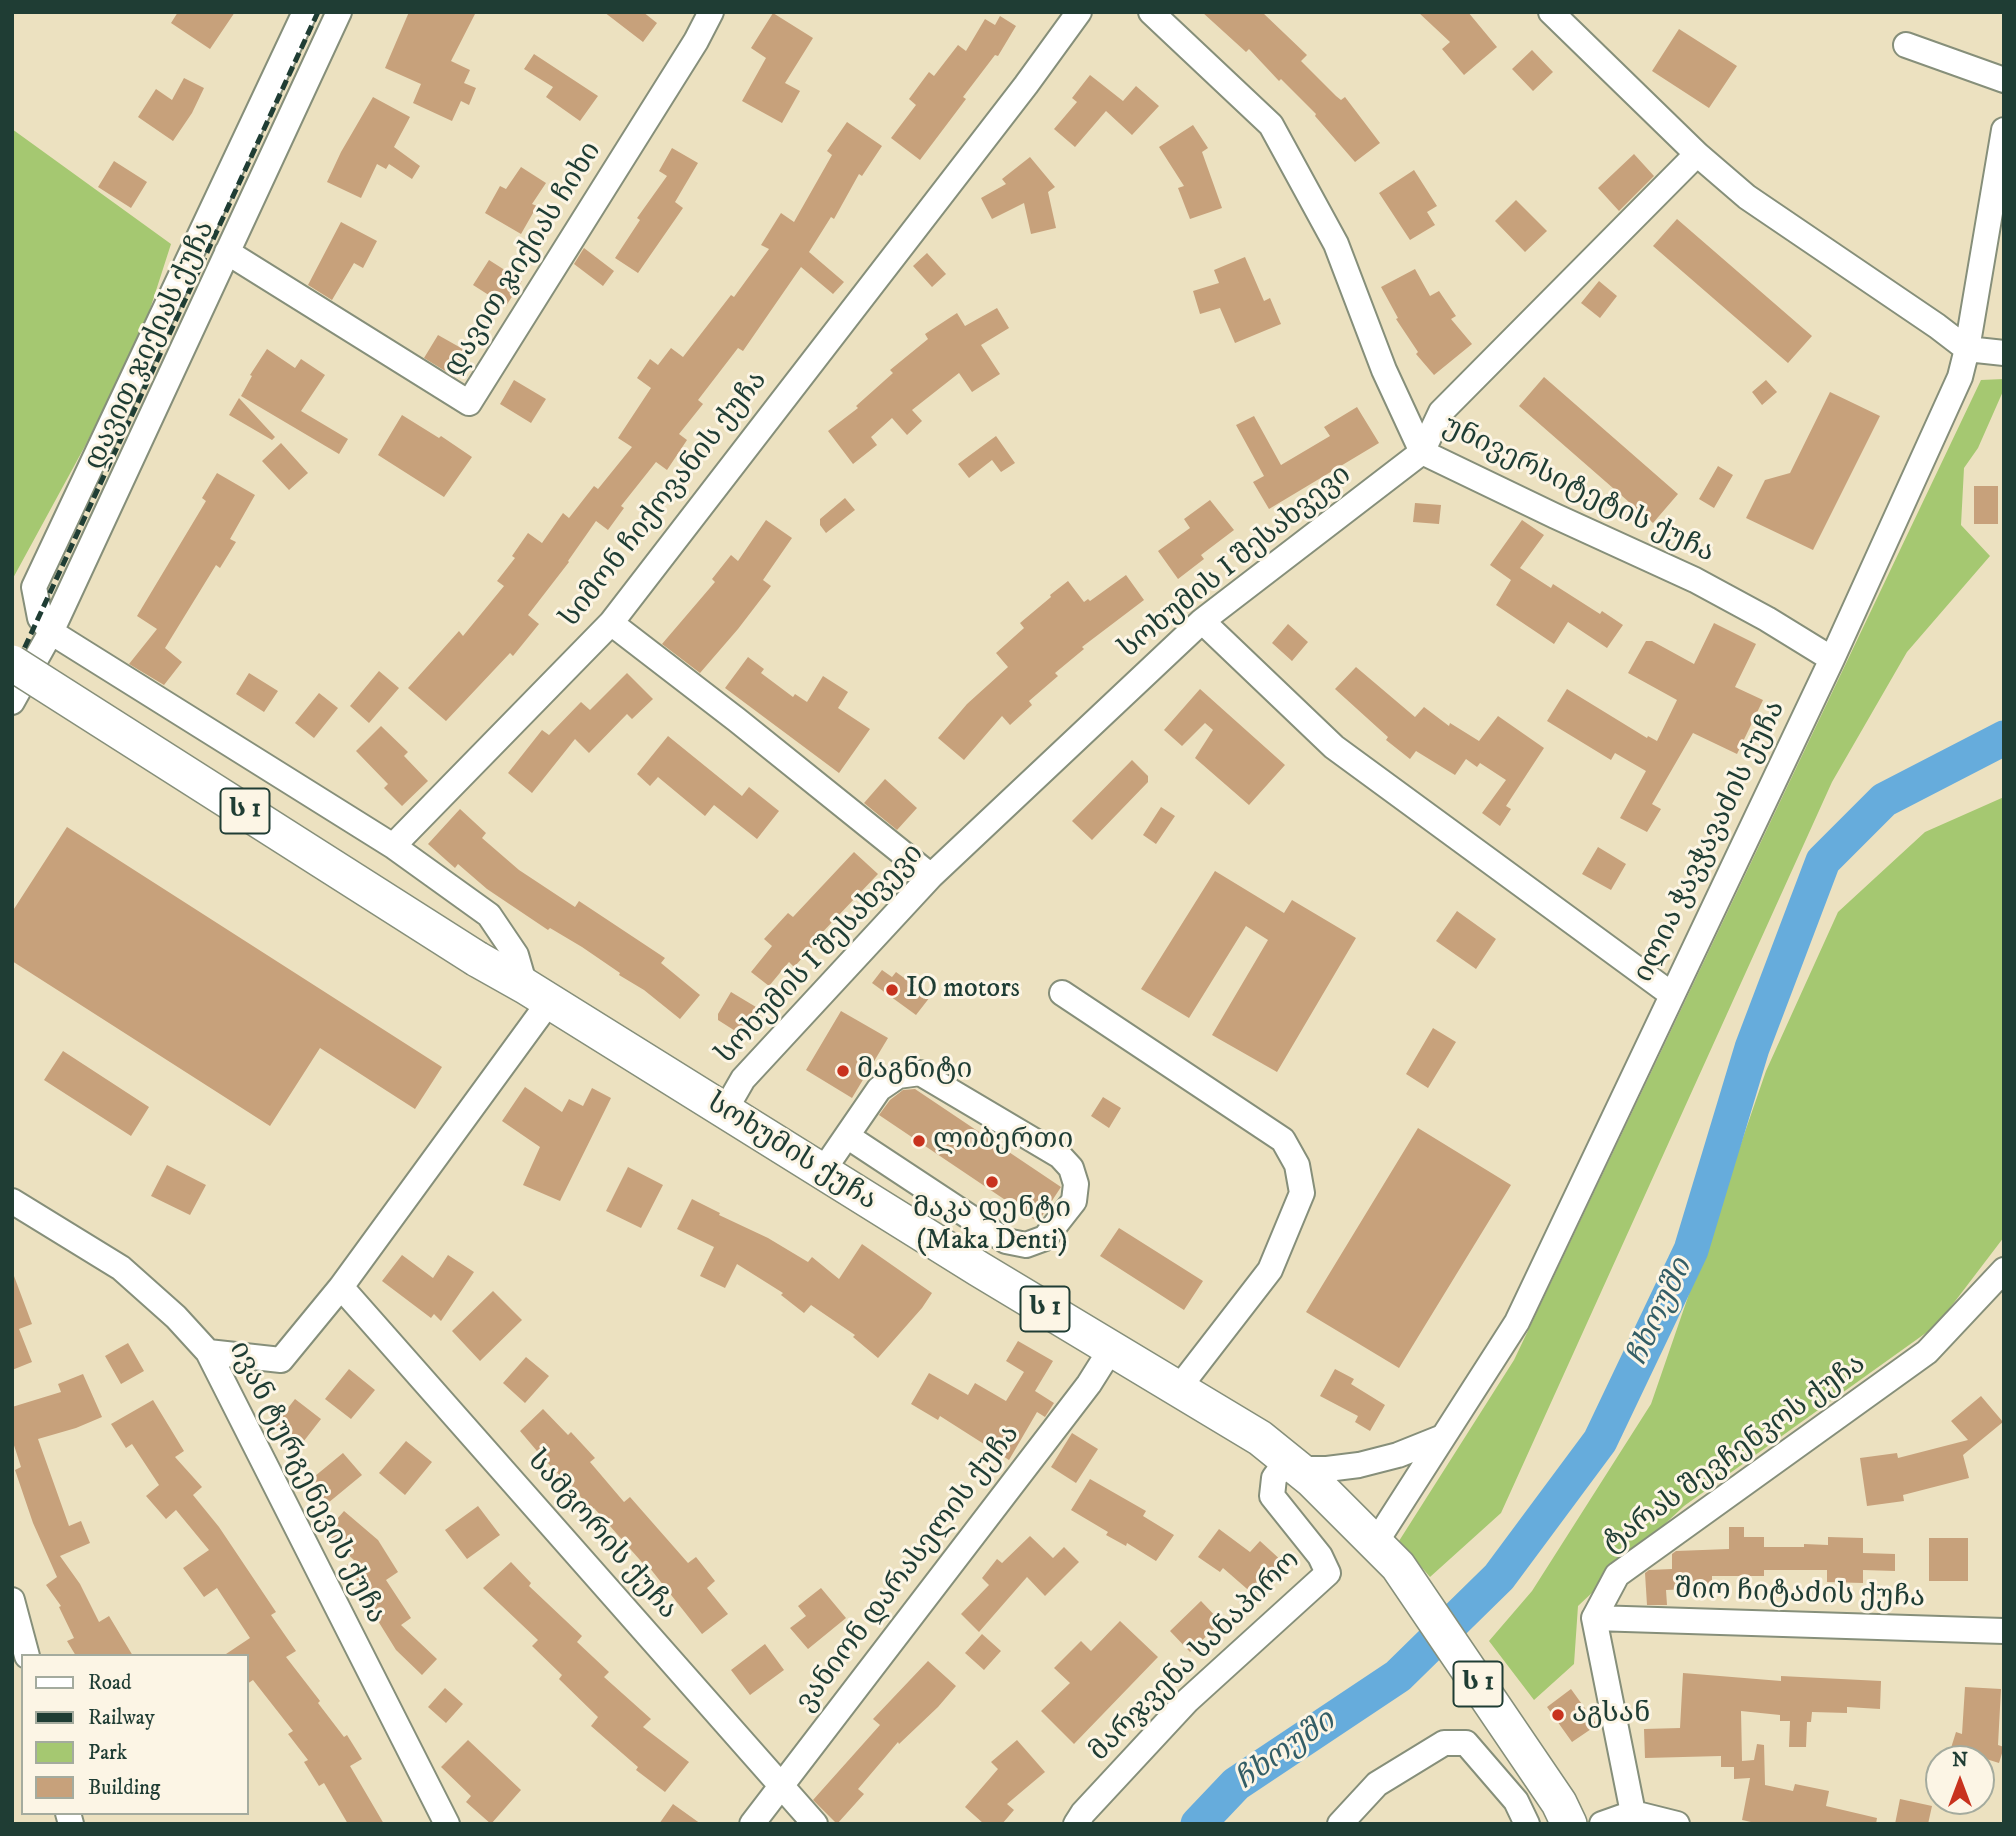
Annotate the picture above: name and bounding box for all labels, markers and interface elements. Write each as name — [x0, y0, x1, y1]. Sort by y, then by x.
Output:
street label: დავით ჯიქიას ჩიხი — [438, 137, 610, 383]
street label: დავით ჯიქიას ქუჩა — [79, 216, 223, 476]
street label: სიმონ ჩიქოვანის ქუჩა — [554, 365, 776, 635]
street label: უნივერსიტეტის ქუჩა — [1437, 411, 1719, 571]
street label: სოხუმის I შესახვევი — [1113, 459, 1359, 667]
street label: ილია ჭავჭავაძის ქუჩა — [1628, 696, 1794, 988]
road number: ს 1 — [220, 789, 270, 834]
street label: სოხუმის I შესახვევი — [710, 838, 932, 1072]
place label: IO motors — [906, 973, 1020, 1007]
marker: IO motors — [884, 982, 900, 998]
place label: მაგნიტი — [857, 1054, 972, 1088]
marker: მაგნიტი — [835, 1063, 851, 1079]
street label: სოხუმის ქუჩა — [700, 1087, 882, 1219]
place label: ლიბერთი — [933, 1124, 1073, 1158]
marker: ლიბერთი — [911, 1133, 927, 1149]
marker: მაკა დენტი (Maka Denti) — [984, 1174, 1000, 1190]
place label: მაკა დენტი (Maka Denti) — [913, 1193, 1071, 1259]
water label: ჩხოუში — [1621, 1254, 1701, 1372]
road number: ს 1 — [1020, 1286, 1070, 1332]
street label: ივან ტურგენევის ქუჩა — [220, 1336, 392, 1630]
street label: ტარას შევჩენკოს ქუჩა — [1597, 1348, 1873, 1562]
street label: ვანიონ დარასელის ქუჩა — [790, 1419, 1028, 1719]
street label: სამგორის ქუჩა — [519, 1445, 683, 1627]
street label: მარჯვენა სანაპირო — [1084, 1545, 1308, 1769]
street label: შიო ჩიტაძის ქუჩა — [1674, 1574, 1926, 1616]
legend — [21, 1654, 248, 1815]
road number: ს 1 — [1454, 1662, 1502, 1707]
text: Road — [88, 1670, 132, 1696]
place label: აგსან — [1572, 1698, 1650, 1732]
text: Railway — [88, 1705, 155, 1731]
water label: ჩხოუში — [1229, 1705, 1343, 1799]
marker: აგსან — [1550, 1707, 1566, 1723]
text: Park — [88, 1740, 127, 1766]
north arrow — [1925, 1745, 1995, 1815]
text: N — [1952, 1749, 1968, 1772]
text: Building — [88, 1775, 160, 1801]

